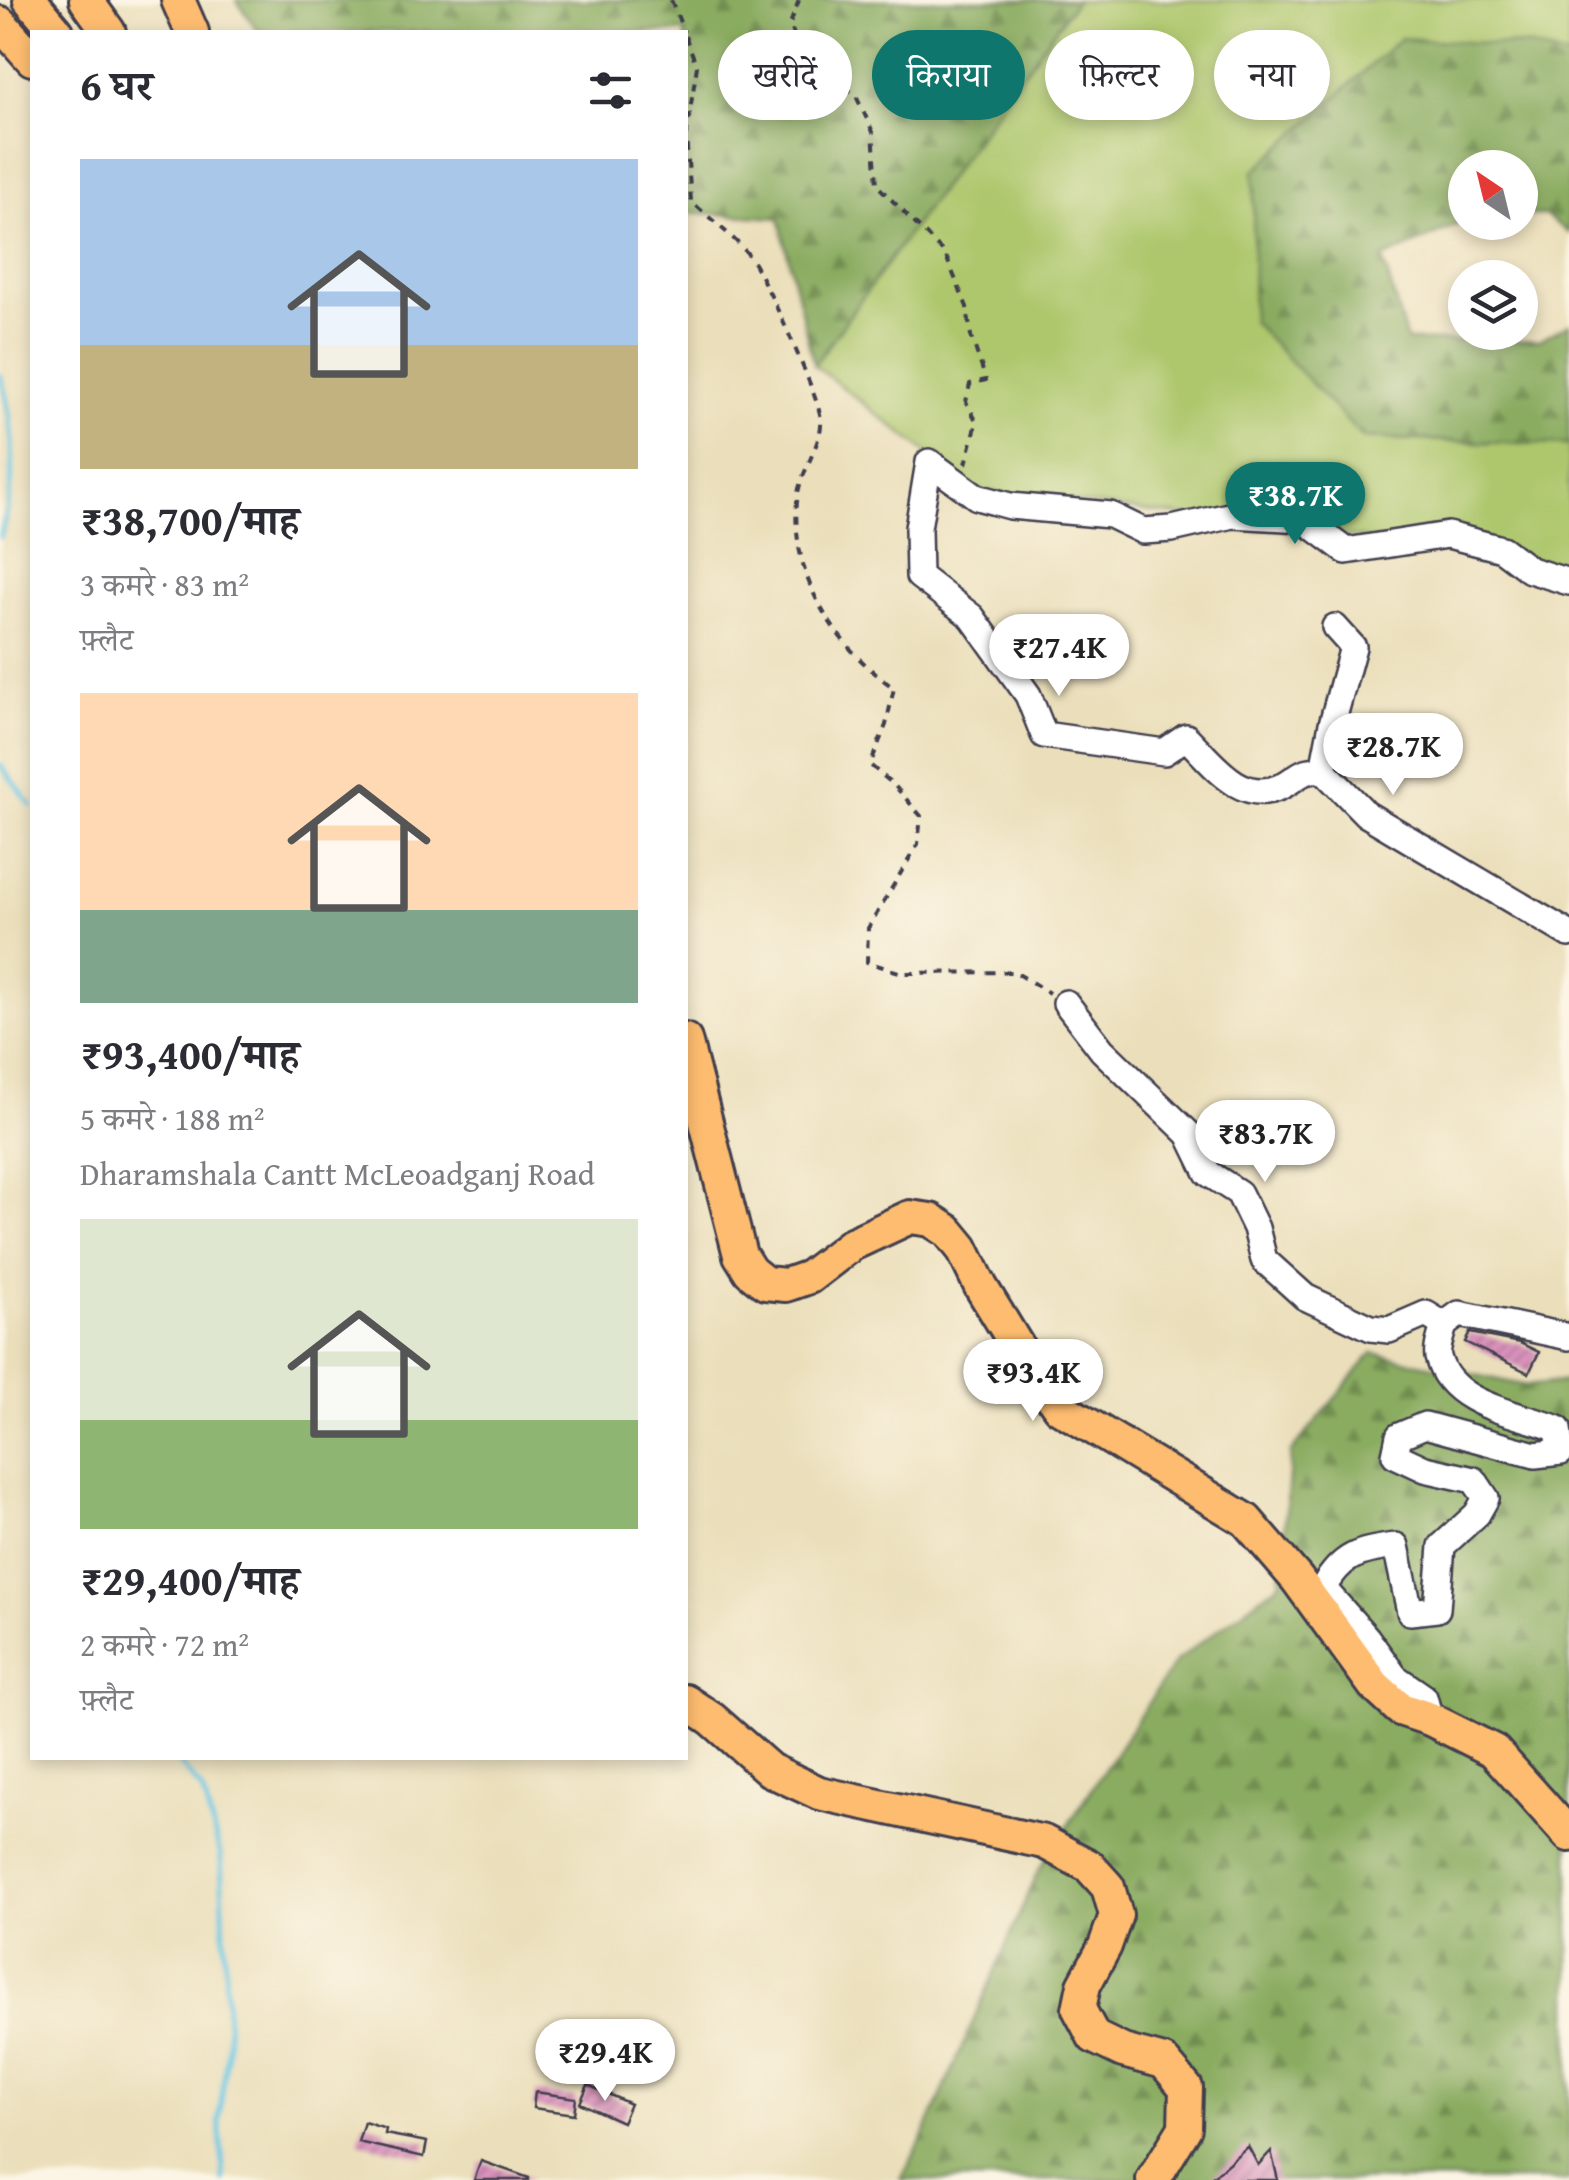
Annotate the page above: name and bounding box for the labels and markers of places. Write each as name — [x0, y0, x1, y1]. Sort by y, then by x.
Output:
pin: ₹38.7K — [1214, 462, 1376, 547]
pin: ₹27.4K — [978, 614, 1140, 699]
pin: ₹28.7K — [1312, 713, 1474, 798]
pin: ₹83.7K — [1184, 1100, 1346, 1185]
pin: ₹93.4K — [952, 1339, 1114, 1424]
pin: ₹29.4K — [524, 2019, 686, 2104]

